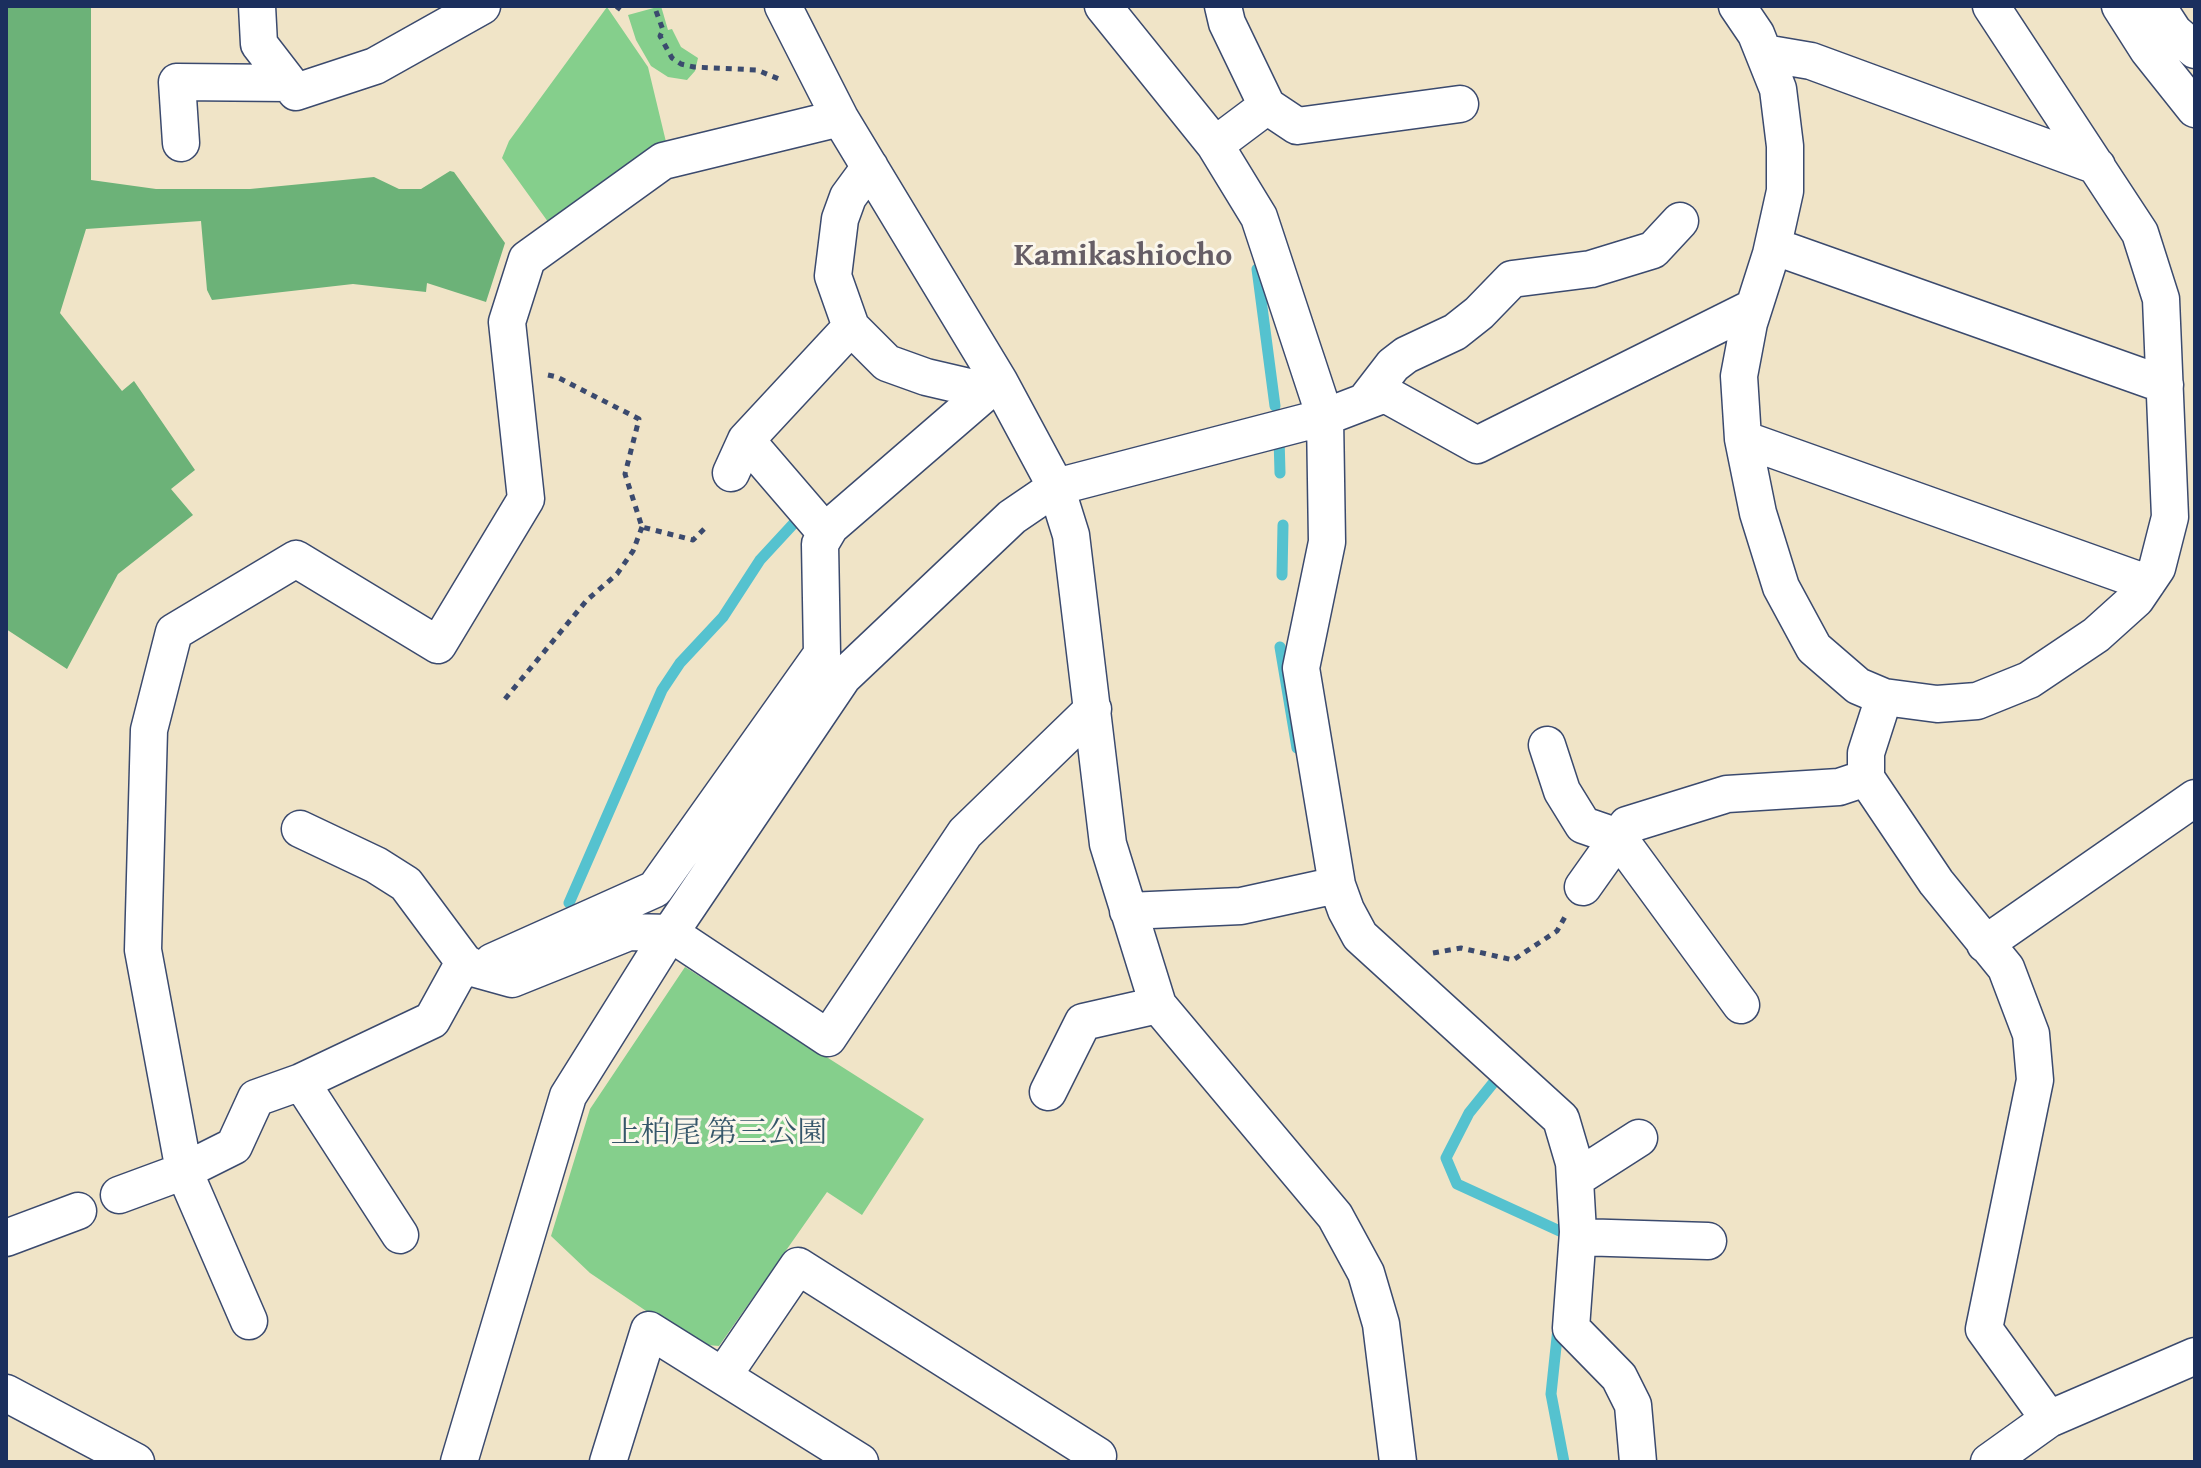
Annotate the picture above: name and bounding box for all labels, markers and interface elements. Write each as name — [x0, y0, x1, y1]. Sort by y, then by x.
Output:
district label: Kamikashiocho — [1014, 238, 1232, 276]
park label: 上柏尾 第三公園 — [611, 1116, 827, 1152]

